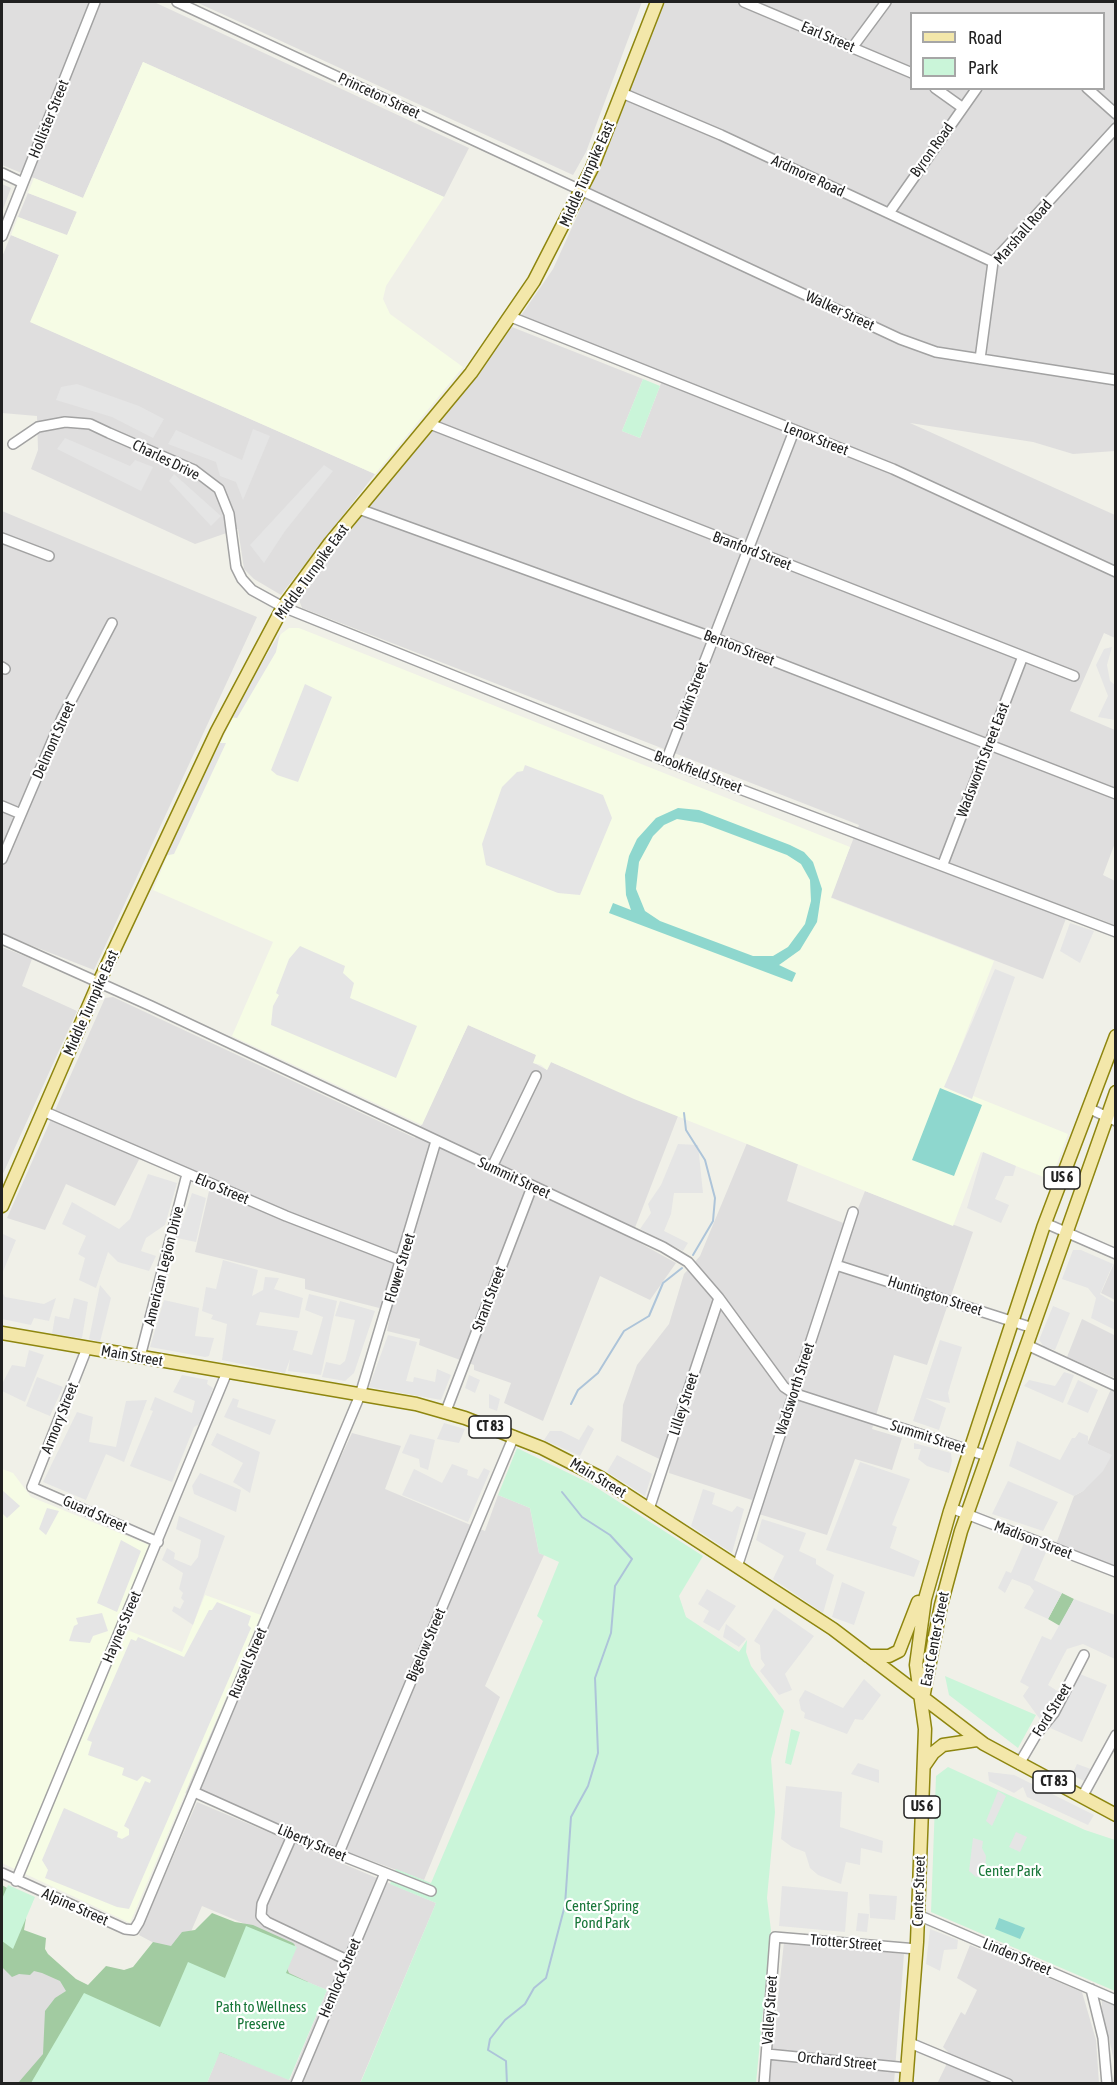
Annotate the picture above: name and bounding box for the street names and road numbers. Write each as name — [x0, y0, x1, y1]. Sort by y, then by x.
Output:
street label: Earl Street — [798, 18, 858, 56]
street label: Princeton Street — [335, 69, 423, 123]
street label: Hollister Street — [25, 77, 73, 161]
street label: Middle Turnpike East — [556, 118, 618, 230]
street label: Byron Road — [906, 119, 958, 181]
street label: Ardmore Road — [769, 151, 847, 201]
street label: Marshall Road — [990, 196, 1056, 268]
street label: Walker Street — [803, 287, 877, 335]
street label: Lenox Street — [781, 418, 851, 460]
street label: Charles Drive — [129, 436, 203, 484]
street label: Middle Turnpike East — [271, 521, 353, 623]
street label: Branford Street — [710, 528, 794, 574]
street label: Benton Street — [701, 626, 777, 670]
street label: Durkin Street — [670, 659, 712, 733]
street label: Delmont Street — [29, 698, 79, 782]
street label: Wadsworth Street East — [953, 700, 1013, 820]
street label: Brookfield Street — [652, 747, 744, 797]
street label: Middle Turnpike East — [60, 947, 122, 1059]
street label: Summit Street — [475, 1153, 553, 1203]
road number: US 6 — [1044, 1167, 1080, 1189]
street label: Elro Street — [192, 1170, 252, 1208]
street label: American Legion Drive — [140, 1204, 188, 1328]
street label: Flower Street — [381, 1231, 419, 1305]
street label: Strant Street — [468, 1264, 510, 1334]
street label: Huntington Street — [886, 1272, 984, 1320]
street label: Wadsworth Street — [772, 1340, 818, 1438]
street label: Main Street — [100, 1342, 164, 1370]
street label: Lilley Street — [665, 1370, 703, 1438]
street label: Armory Street — [38, 1380, 82, 1456]
road number: CT 83 — [469, 1416, 511, 1438]
street label: Summit Street — [888, 1416, 968, 1458]
street label: Main Street — [566, 1454, 630, 1502]
street label: Guard Street — [60, 1492, 130, 1536]
street label: Madison Street — [991, 1517, 1075, 1563]
street label: Haynes Street — [99, 1588, 145, 1666]
street label: East Center Street — [917, 1590, 953, 1688]
street label: Bigelow Street — [402, 1606, 450, 1684]
street label: Russell Street — [225, 1625, 271, 1701]
street label: Ford Street — [1029, 1680, 1075, 1740]
road number: CT 83 — [1033, 1771, 1075, 1793]
road number: US 6 — [904, 1796, 940, 1818]
street label: Liberty Street — [275, 1820, 349, 1866]
street label: Center Street — [909, 1855, 929, 1927]
street label: Alpine Street — [39, 1884, 111, 1930]
street label: Trotter Street — [809, 1931, 883, 1955]
street label: Linden Street — [980, 1935, 1054, 1979]
street label: Hemlock Street — [315, 1936, 365, 2020]
street label: Valley Street — [759, 1975, 781, 2045]
street label: Orchard Street — [797, 2048, 877, 2074]

